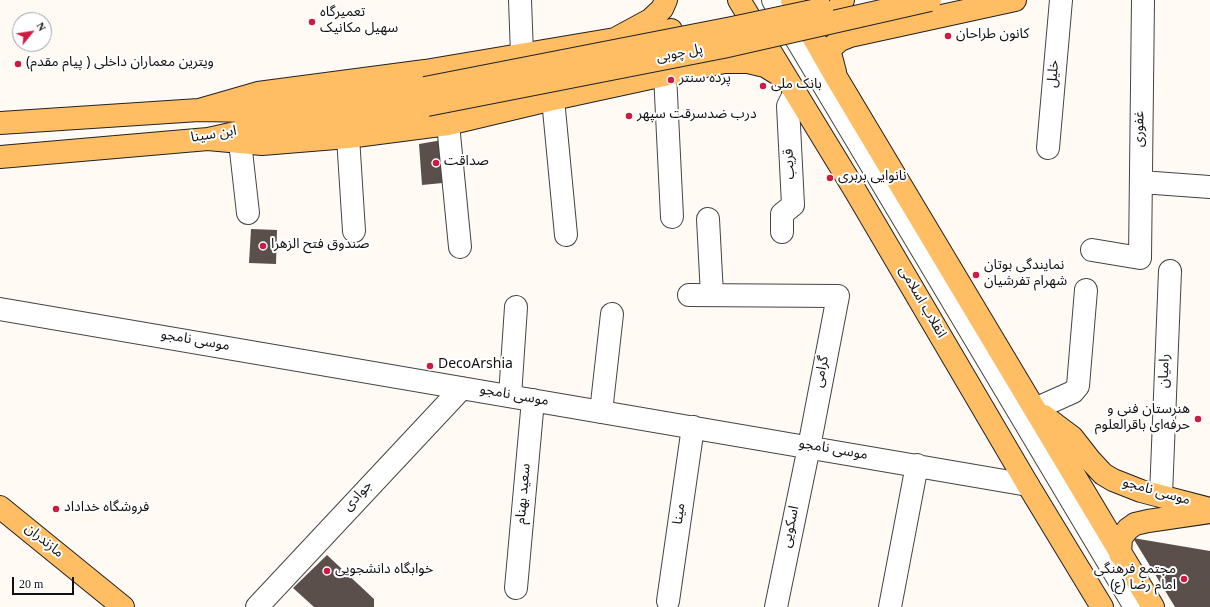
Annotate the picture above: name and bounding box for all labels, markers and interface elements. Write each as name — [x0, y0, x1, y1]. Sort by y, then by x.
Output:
place label: تعمیرگاه سهیل مکانیک — [320, 6, 398, 38]
north arrow — [12, 12, 52, 52]
marker: تعمیرگاه سهیل مکانیک — [307, 17, 317, 27]
text: N — [34, 20, 49, 33]
place label: کانون طراحان — [956, 28, 1029, 44]
marker: کانون طراحان — [943, 31, 953, 41]
street label: پل چوبی — [655, 42, 705, 68]
place label: ویترین معماران داخلی ( پیام مقدم) — [26, 56, 214, 72]
marker: ویترین معماران داخلی ( پیام مقدم) — [13, 59, 23, 69]
street label: خلیل — [1045, 59, 1065, 89]
place label: پرده سنتر — [679, 72, 731, 88]
marker: پرده سنتر — [666, 75, 676, 85]
place label: بانک ملی — [771, 78, 822, 94]
marker: بانک ملی — [758, 81, 768, 91]
place label: درب ضدسرقت سپهر — [637, 108, 757, 124]
marker: درب ضدسرقت سپهر — [624, 111, 634, 121]
street label: غفوری — [1132, 111, 1150, 147]
street label: ابن سینا — [190, 124, 238, 148]
street label: قریب — [782, 148, 800, 180]
place label: صداقت — [444, 155, 489, 171]
marker: صداقت — [431, 158, 441, 168]
place label: نانوایی بربری — [838, 170, 907, 186]
marker: نانوایی بربری — [825, 173, 835, 183]
place label: صندوق فتح الزهرا — [271, 238, 369, 254]
marker: صندوق فتح الزهرا — [258, 241, 268, 251]
place label: نمایندگی بوتان شهرام تفرشیان — [984, 259, 1067, 292]
street label: انقلاب اسلامی — [894, 264, 948, 342]
marker: نمایندگی بوتان شهرام تفرشیان — [971, 270, 981, 280]
street label: موسی نامجو — [159, 328, 231, 356]
street label: رامیان — [1157, 354, 1175, 388]
street label: گرامی — [812, 355, 834, 389]
place label: DecoArshia — [438, 358, 513, 374]
marker: DecoArshia — [425, 361, 435, 371]
street label: موسی نامجو — [478, 383, 550, 411]
place label: هنرستان فنی و حرفه‌ای باقرالعلوم — [1095, 403, 1190, 436]
marker: هنرستان فنی و حرفه‌ای باقرالعلوم — [1193, 414, 1203, 424]
street label: موسی نامجو — [797, 437, 869, 465]
street label: سعید بهنام — [514, 463, 536, 525]
street label: موسی نامجو — [1120, 475, 1192, 511]
street label: جوادی — [341, 478, 377, 516]
place label: فروشگاه خداداد — [64, 501, 149, 517]
street label: مینا — [671, 502, 691, 526]
marker: فروشگاه خداداد — [51, 504, 61, 514]
street label: اسکویی — [779, 504, 805, 550]
street label: مازندران — [20, 521, 66, 563]
place label: خوابگاه دانشجویی — [335, 563, 433, 579]
place label: مجتمع فرهنگی امام رضا (ع) — [1094, 563, 1176, 596]
marker: خوابگاه دانشجویی — [322, 566, 332, 576]
scale bar — [14, 569, 76, 595]
marker: مجتمع فرهنگی امام رضا (ع) — [1179, 574, 1189, 584]
text: 20 m — [19, 577, 43, 591]

